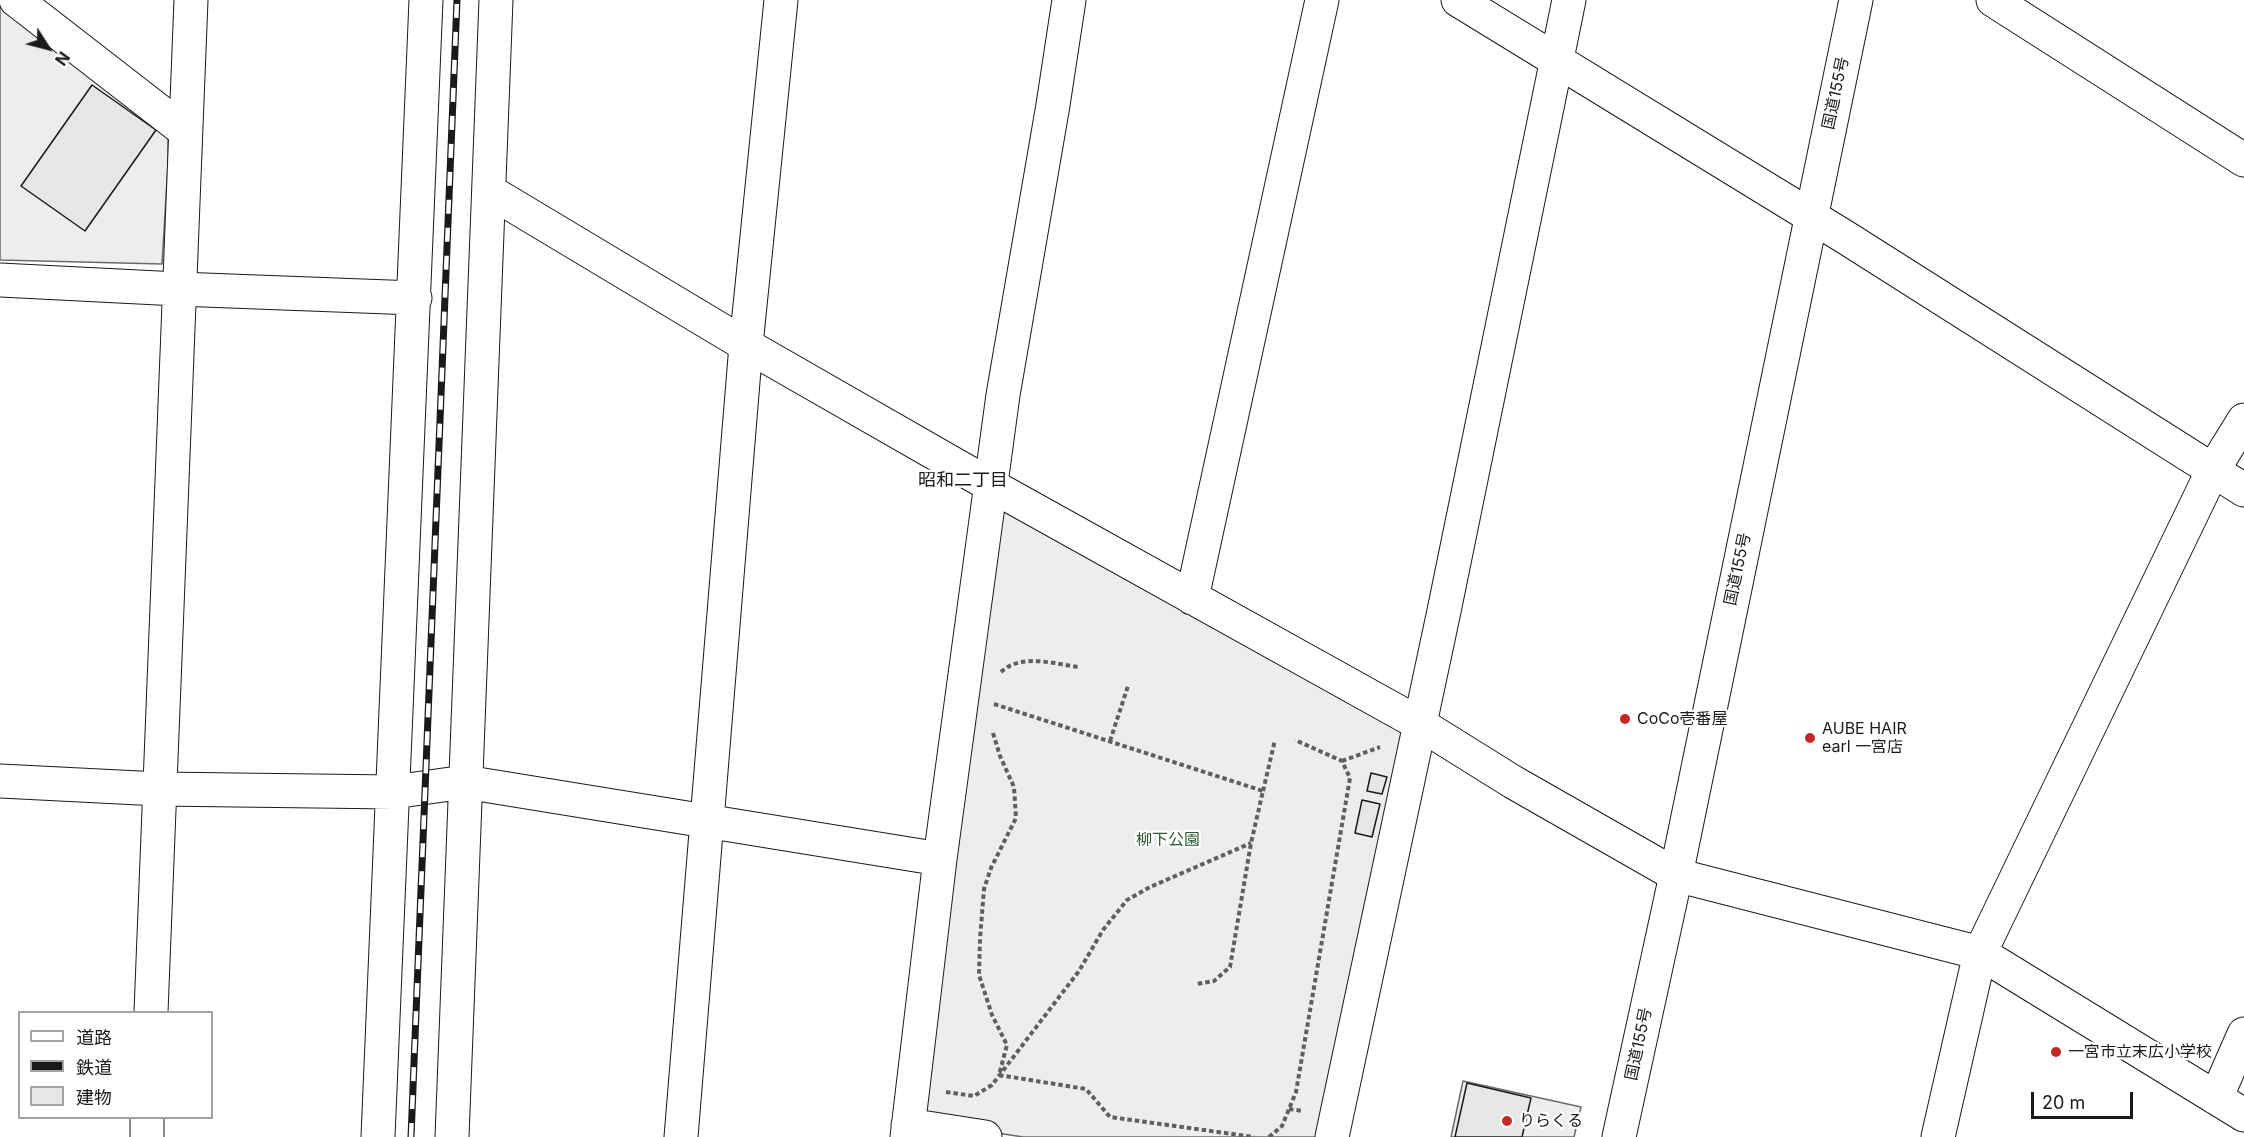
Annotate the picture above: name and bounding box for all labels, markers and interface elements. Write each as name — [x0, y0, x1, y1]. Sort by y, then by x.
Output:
north arrow — [18, 18, 78, 78]
text: N — [51, 48, 74, 69]
street label: 国道155号 — [1819, 55, 1853, 131]
district label: 昭和二丁目 — [918, 470, 1008, 492]
street label: 国道155号 — [1721, 531, 1755, 607]
place label: CoCo壱番屋 — [1637, 709, 1728, 729]
marker: CoCo壱番屋 — [1618, 712, 1632, 726]
place label: AUBE HAIR earl 一宮店 — [1822, 719, 1907, 757]
marker: AUBE HAIR earl 一宮店 — [1803, 731, 1817, 745]
park label: 柳下公園 — [1136, 830, 1200, 850]
street label: 国道155号 — [1622, 1006, 1656, 1082]
legend — [18, 1011, 213, 1119]
text: 道路 — [76, 1027, 112, 1048]
place label: 一宮市立末広小学校 — [2068, 1042, 2212, 1062]
marker: 一宮市立末広小学校 — [2049, 1045, 2063, 1059]
text: 鉄道 — [76, 1057, 112, 1078]
scale bar — [2034, 1080, 2136, 1118]
text: 建物 — [76, 1087, 112, 1108]
text: 20 m — [2042, 1092, 2085, 1113]
place label: りらくる — [1519, 1111, 1583, 1131]
marker: りらくる — [1500, 1114, 1514, 1128]

